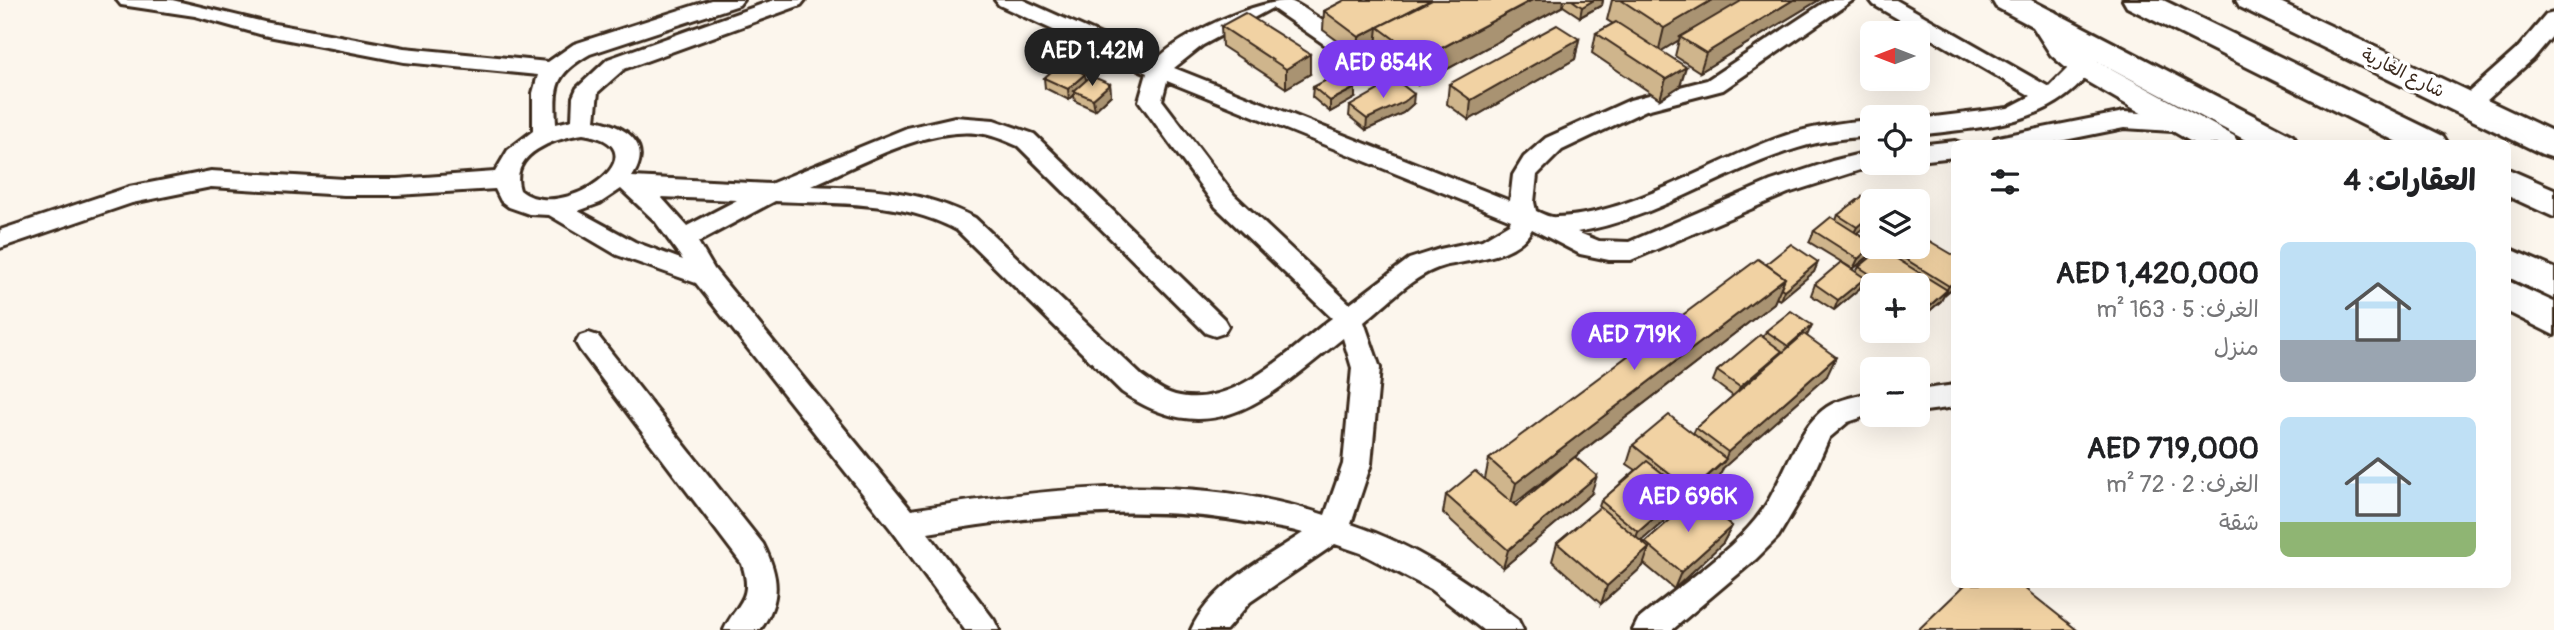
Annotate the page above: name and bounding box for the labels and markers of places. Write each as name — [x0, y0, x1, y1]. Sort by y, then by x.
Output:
pin: AED 1.42M — [1012, 28, 1172, 88]
pin: AED 854K — [1311, 41, 1455, 100]
pin: AED 719K — [1562, 312, 1706, 372]
pin: AED 696K — [1616, 475, 1760, 534]

